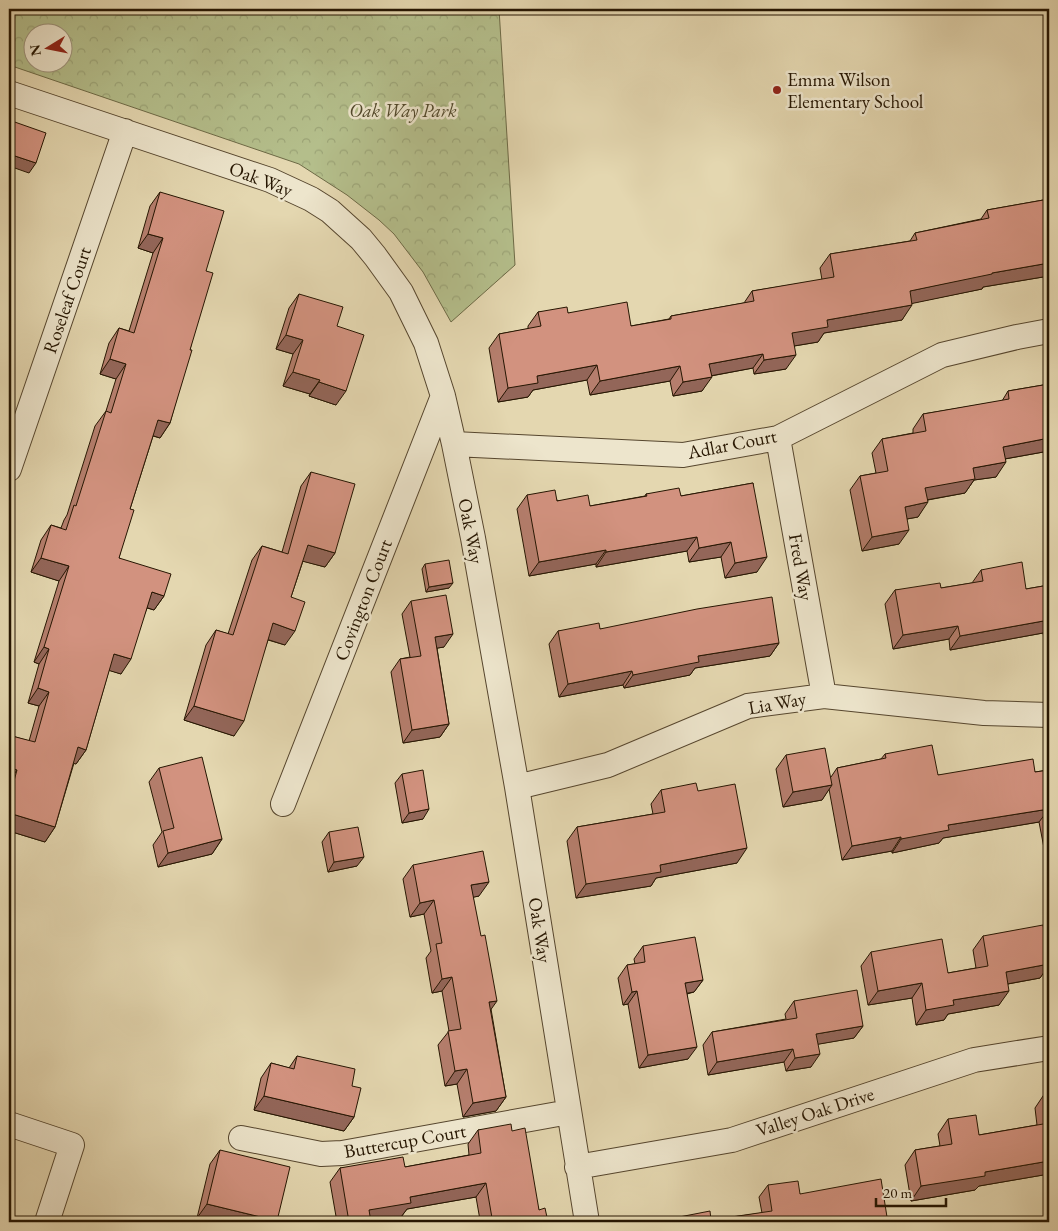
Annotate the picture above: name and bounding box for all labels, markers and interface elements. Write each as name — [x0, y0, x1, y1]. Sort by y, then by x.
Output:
north arrow — [22, 22, 72, 72]
text: N — [25, 42, 45, 57]
place label: Emma Wilson Elementary School — [787, 67, 924, 114]
marker: Emma Wilson Elementary School — [771, 84, 783, 96]
park label: Oak Way Park — [349, 98, 457, 123]
street label: Oak Way — [226, 156, 297, 203]
street label: Roseleaf Court — [37, 243, 97, 357]
street label: Adlar Court — [684, 423, 779, 465]
street label: Oak Way — [452, 496, 490, 566]
street label: Fred Way — [783, 531, 819, 603]
street label: Covington Court — [328, 536, 398, 664]
street label: Lia Way — [746, 686, 809, 720]
street label: Oak Way — [522, 895, 558, 965]
street label: Valley Oak Drive — [753, 1081, 877, 1143]
street label: Buttercup Court — [342, 1118, 468, 1164]
scale bar — [876, 1176, 946, 1208]
text: 20 m — [883, 1183, 912, 1202]

